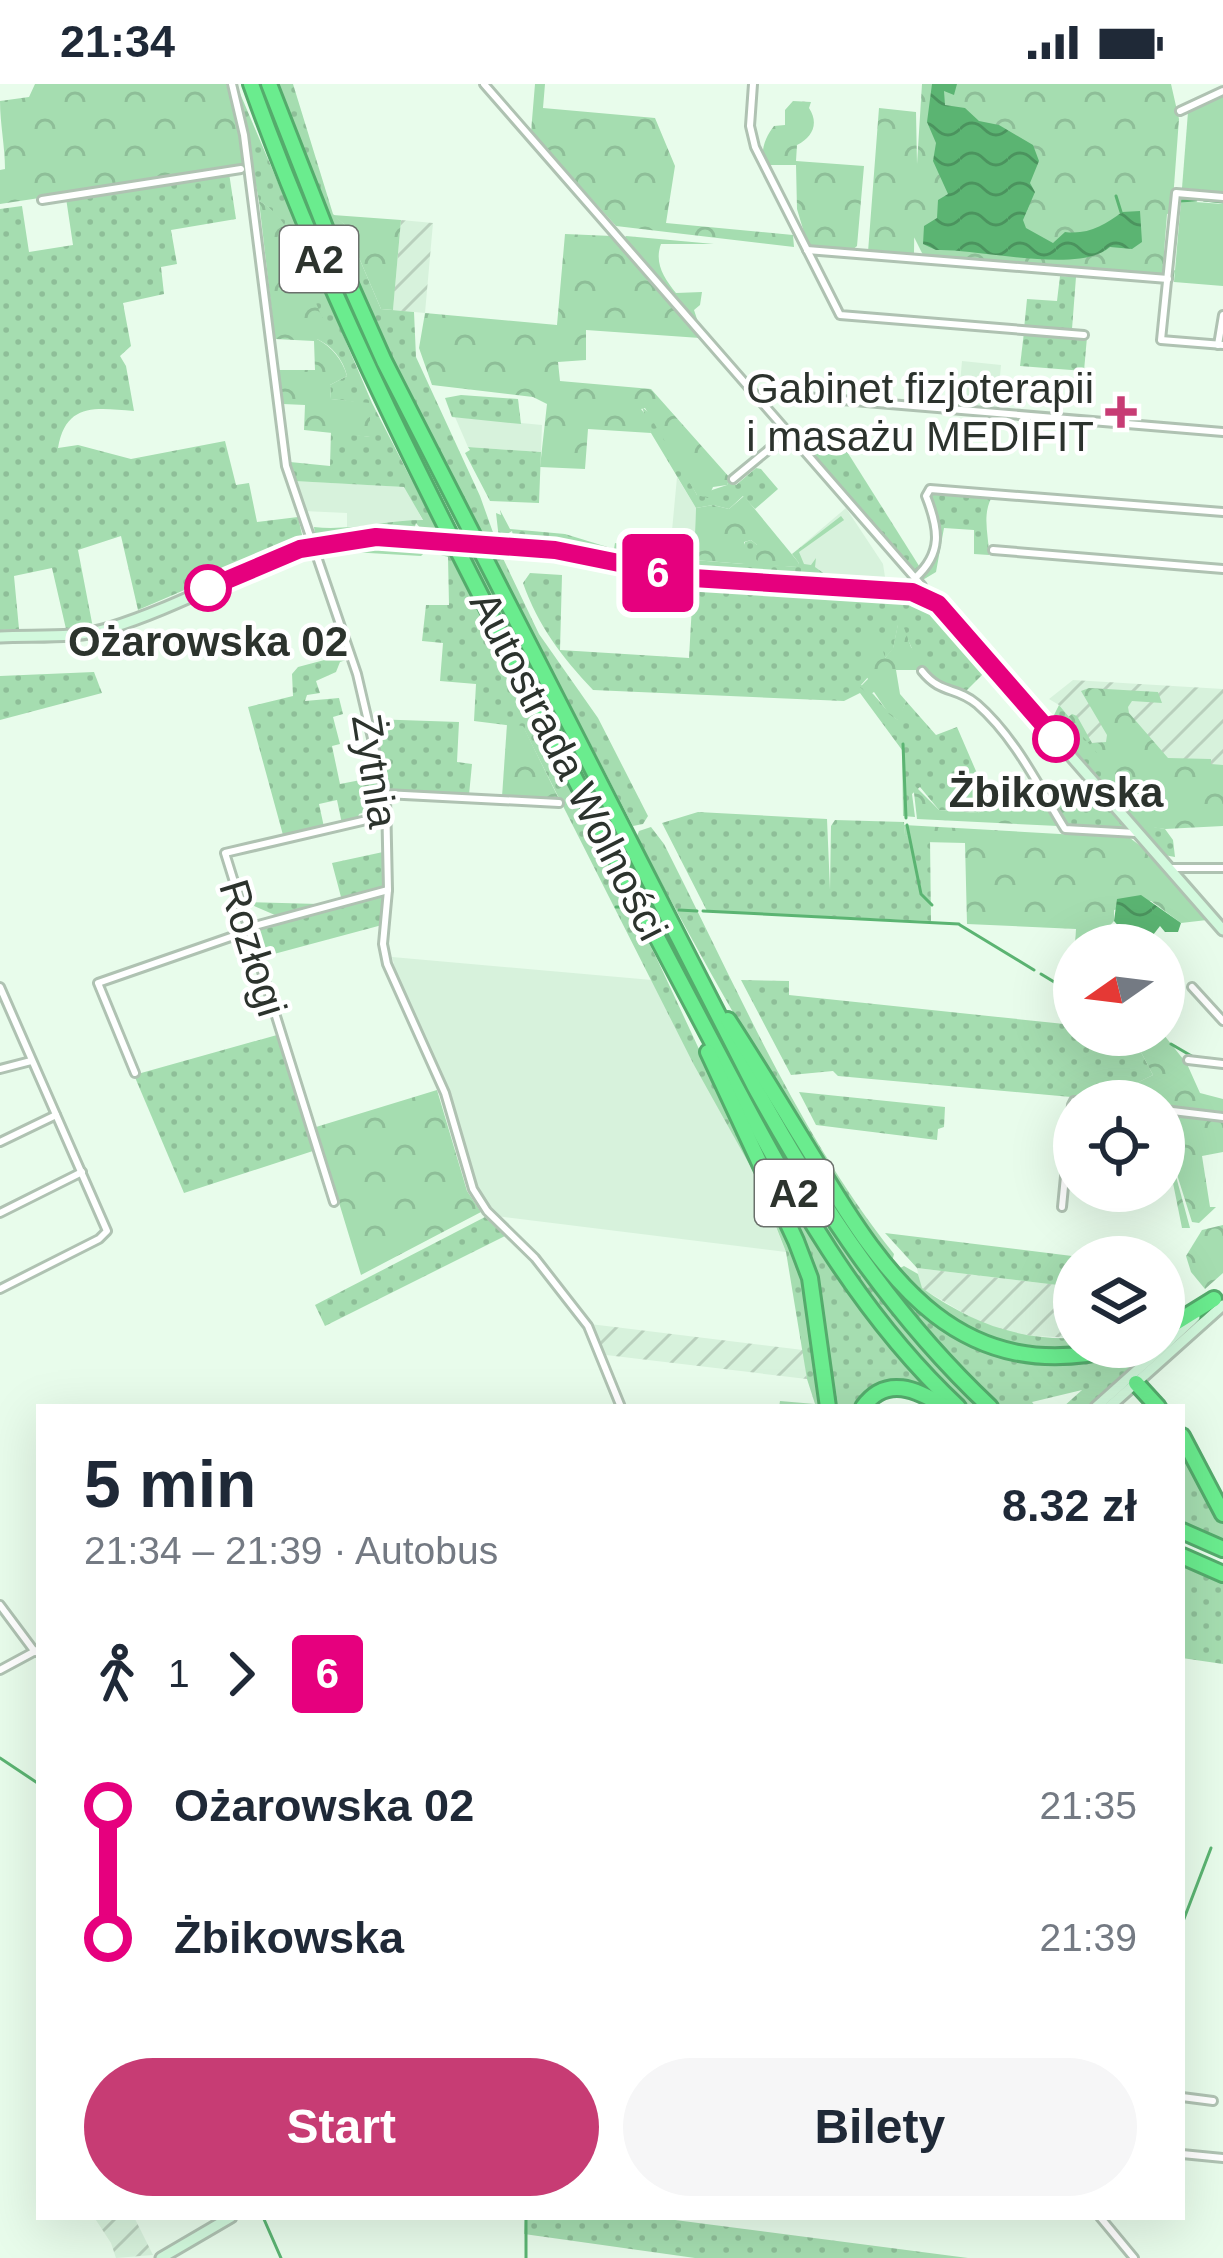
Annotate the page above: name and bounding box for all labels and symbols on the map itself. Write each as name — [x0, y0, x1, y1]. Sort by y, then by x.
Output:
road number: A2 — [280, 226, 358, 292]
place label: Gabinet fizjoterapii i masażu MEDIFIT — [746, 365, 1094, 460]
marker: Gabinet fizjoterapii i masażu MEDIFIT — [1105, 396, 1137, 428]
line badge: 6 — [619, 534, 697, 612]
marker: Ożarowska 02 — [186, 566, 230, 610]
street label: Autostrada Wolności — [461, 584, 677, 948]
place label: Ożarowska 02 — [68, 618, 348, 665]
street label: Żytnia — [343, 711, 407, 832]
marker: Żbikowska — [1034, 717, 1078, 761]
place label: Żbikowska — [949, 769, 1164, 816]
street label: Rozłogi — [210, 874, 296, 1022]
north arrow — [1053, 924, 1185, 1056]
road number: A2 — [755, 1160, 833, 1226]

